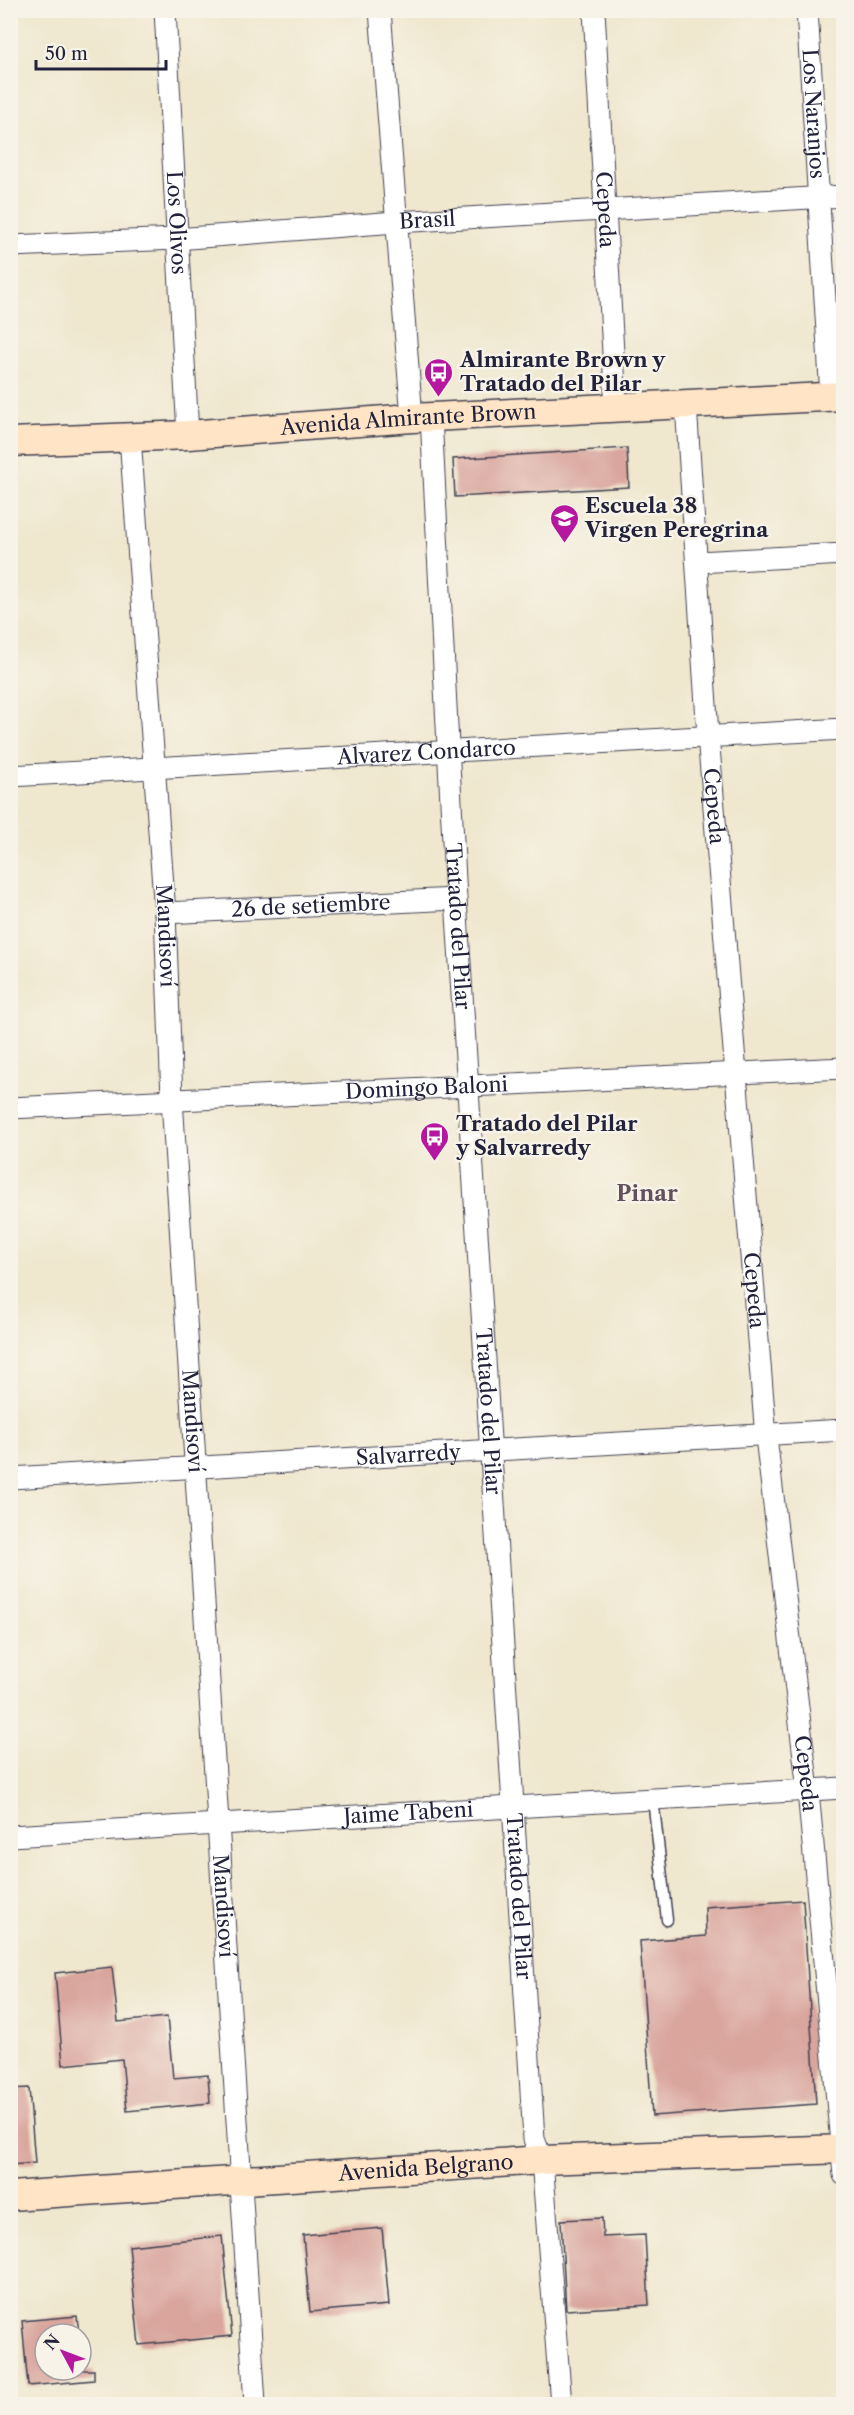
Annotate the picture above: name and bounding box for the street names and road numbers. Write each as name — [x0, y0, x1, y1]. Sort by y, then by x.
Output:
street label: Los Naranjos — [797, 48, 830, 180]
street label: Los Olivos — [162, 170, 192, 275]
street label: Cepeda — [591, 171, 620, 250]
street label: Brasil — [398, 206, 456, 234]
street label: Avenida Almirante Brown — [278, 399, 537, 440]
street label: Alvarez Condarco — [335, 735, 516, 770]
street label: Cepeda — [699, 767, 730, 846]
street label: Tratado del Pilar — [441, 842, 476, 1011]
street label: Mandisoví — [151, 883, 181, 988]
street label: 26 de setiembre — [231, 889, 391, 922]
street label: Domingo Baloni — [345, 1071, 508, 1104]
street label: Cepeda — [739, 1251, 770, 1330]
street label: Tratado del Pilar — [471, 1327, 506, 1496]
street label: Mandisoví — [177, 1368, 209, 1473]
street label: Salvarredy — [355, 1439, 462, 1470]
street label: Cepeda — [789, 1734, 823, 1814]
street label: Jaime Tabeni — [340, 1796, 474, 1829]
street label: Tratado del Pilar — [502, 1812, 537, 1981]
street label: Mandisoví — [208, 1853, 240, 1958]
street label: Avenida Belgrano — [337, 2149, 514, 2186]

